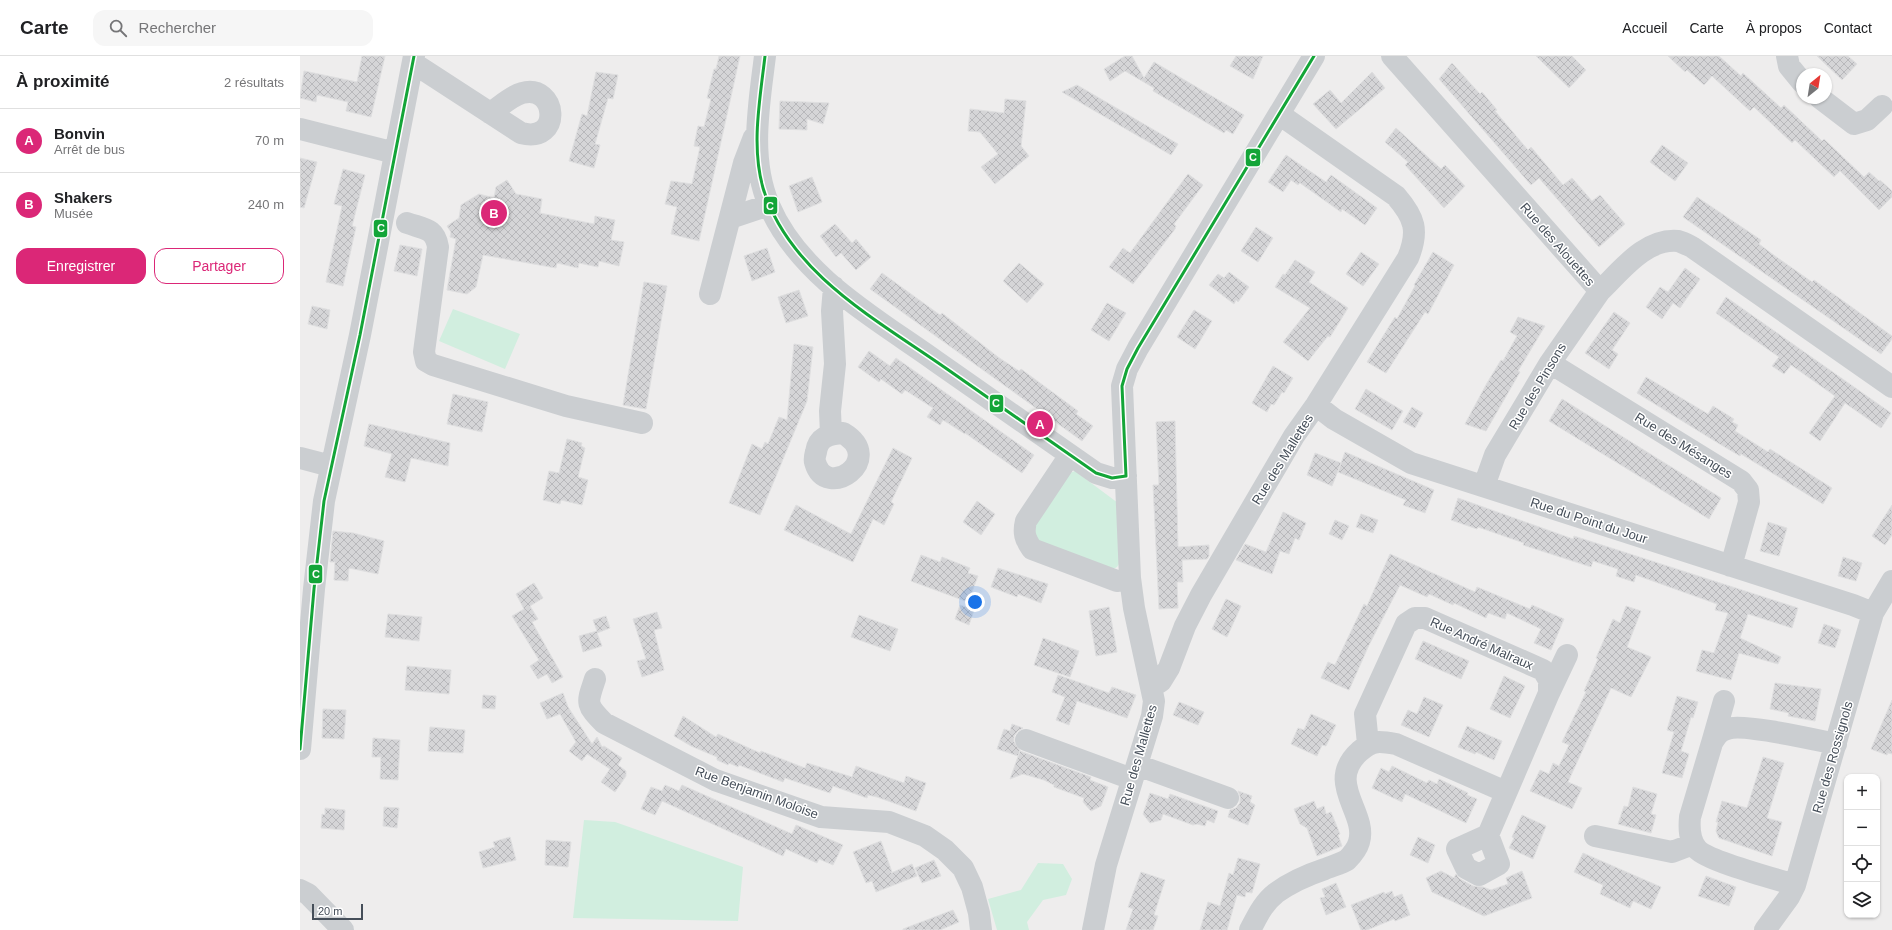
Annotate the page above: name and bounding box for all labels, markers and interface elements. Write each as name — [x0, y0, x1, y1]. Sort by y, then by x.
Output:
search box — [93, 10, 373, 46]
text: Carte — [20, 17, 69, 38]
icon: search — [107, 17, 129, 39]
text: Rechercher — [139, 19, 216, 36]
text: Accueil — [1622, 20, 1667, 36]
text: Carte — [1689, 20, 1724, 36]
text: À propos — [1746, 20, 1802, 36]
text: Contact — [1824, 20, 1872, 36]
north arrow — [1796, 68, 1832, 104]
text: À proximité — [16, 72, 110, 91]
text: 2 résultats — [224, 75, 284, 90]
text: Bonvin — [54, 125, 105, 142]
text: A — [24, 133, 34, 148]
text: 70 m — [255, 133, 284, 148]
text: Arrêt de bus — [54, 142, 125, 157]
line badge: C — [1245, 148, 1261, 167]
text: C — [1249, 151, 1257, 163]
text: Shakers — [54, 189, 112, 206]
line badge: C — [763, 196, 778, 215]
text: B — [24, 197, 34, 212]
text: 240 m — [248, 197, 284, 212]
pin: B — [481, 198, 507, 228]
text: C — [766, 200, 774, 212]
street label: Rue des Alouettes — [1517, 200, 1598, 289]
text: Musée — [54, 206, 93, 221]
line badge: C — [373, 219, 388, 238]
text: C — [377, 222, 385, 234]
button: Enregistrer — [16, 248, 146, 284]
button: Partager — [154, 248, 284, 284]
street label: Rue des Pinsons — [1506, 340, 1569, 432]
line badge: C — [989, 394, 1004, 413]
text: C — [992, 397, 1000, 409]
pin: A — [1027, 409, 1053, 439]
street label: Rue des Mésanges — [1632, 409, 1736, 482]
street label: Rue des Mallettes — [1248, 411, 1317, 507]
street label: Rue du Point du Jour — [1528, 494, 1650, 547]
line badge: C — [308, 564, 323, 584]
text: C — [312, 568, 320, 580]
your location — [965, 592, 985, 612]
street label: Rue André Malraux — [1428, 614, 1536, 673]
street label: Rue des Rossignols — [1809, 699, 1856, 815]
street label: Rue des Mallettes — [1117, 703, 1160, 807]
street label: Rue Benjamin Moloise — [693, 763, 821, 822]
map controls — [1844, 774, 1880, 918]
button: + — [1844, 774, 1880, 810]
button: − — [1844, 810, 1880, 846]
button: locate — [1844, 846, 1880, 882]
button: layers — [1844, 882, 1880, 918]
scale bar — [312, 902, 363, 921]
text: 20 m — [318, 905, 342, 917]

